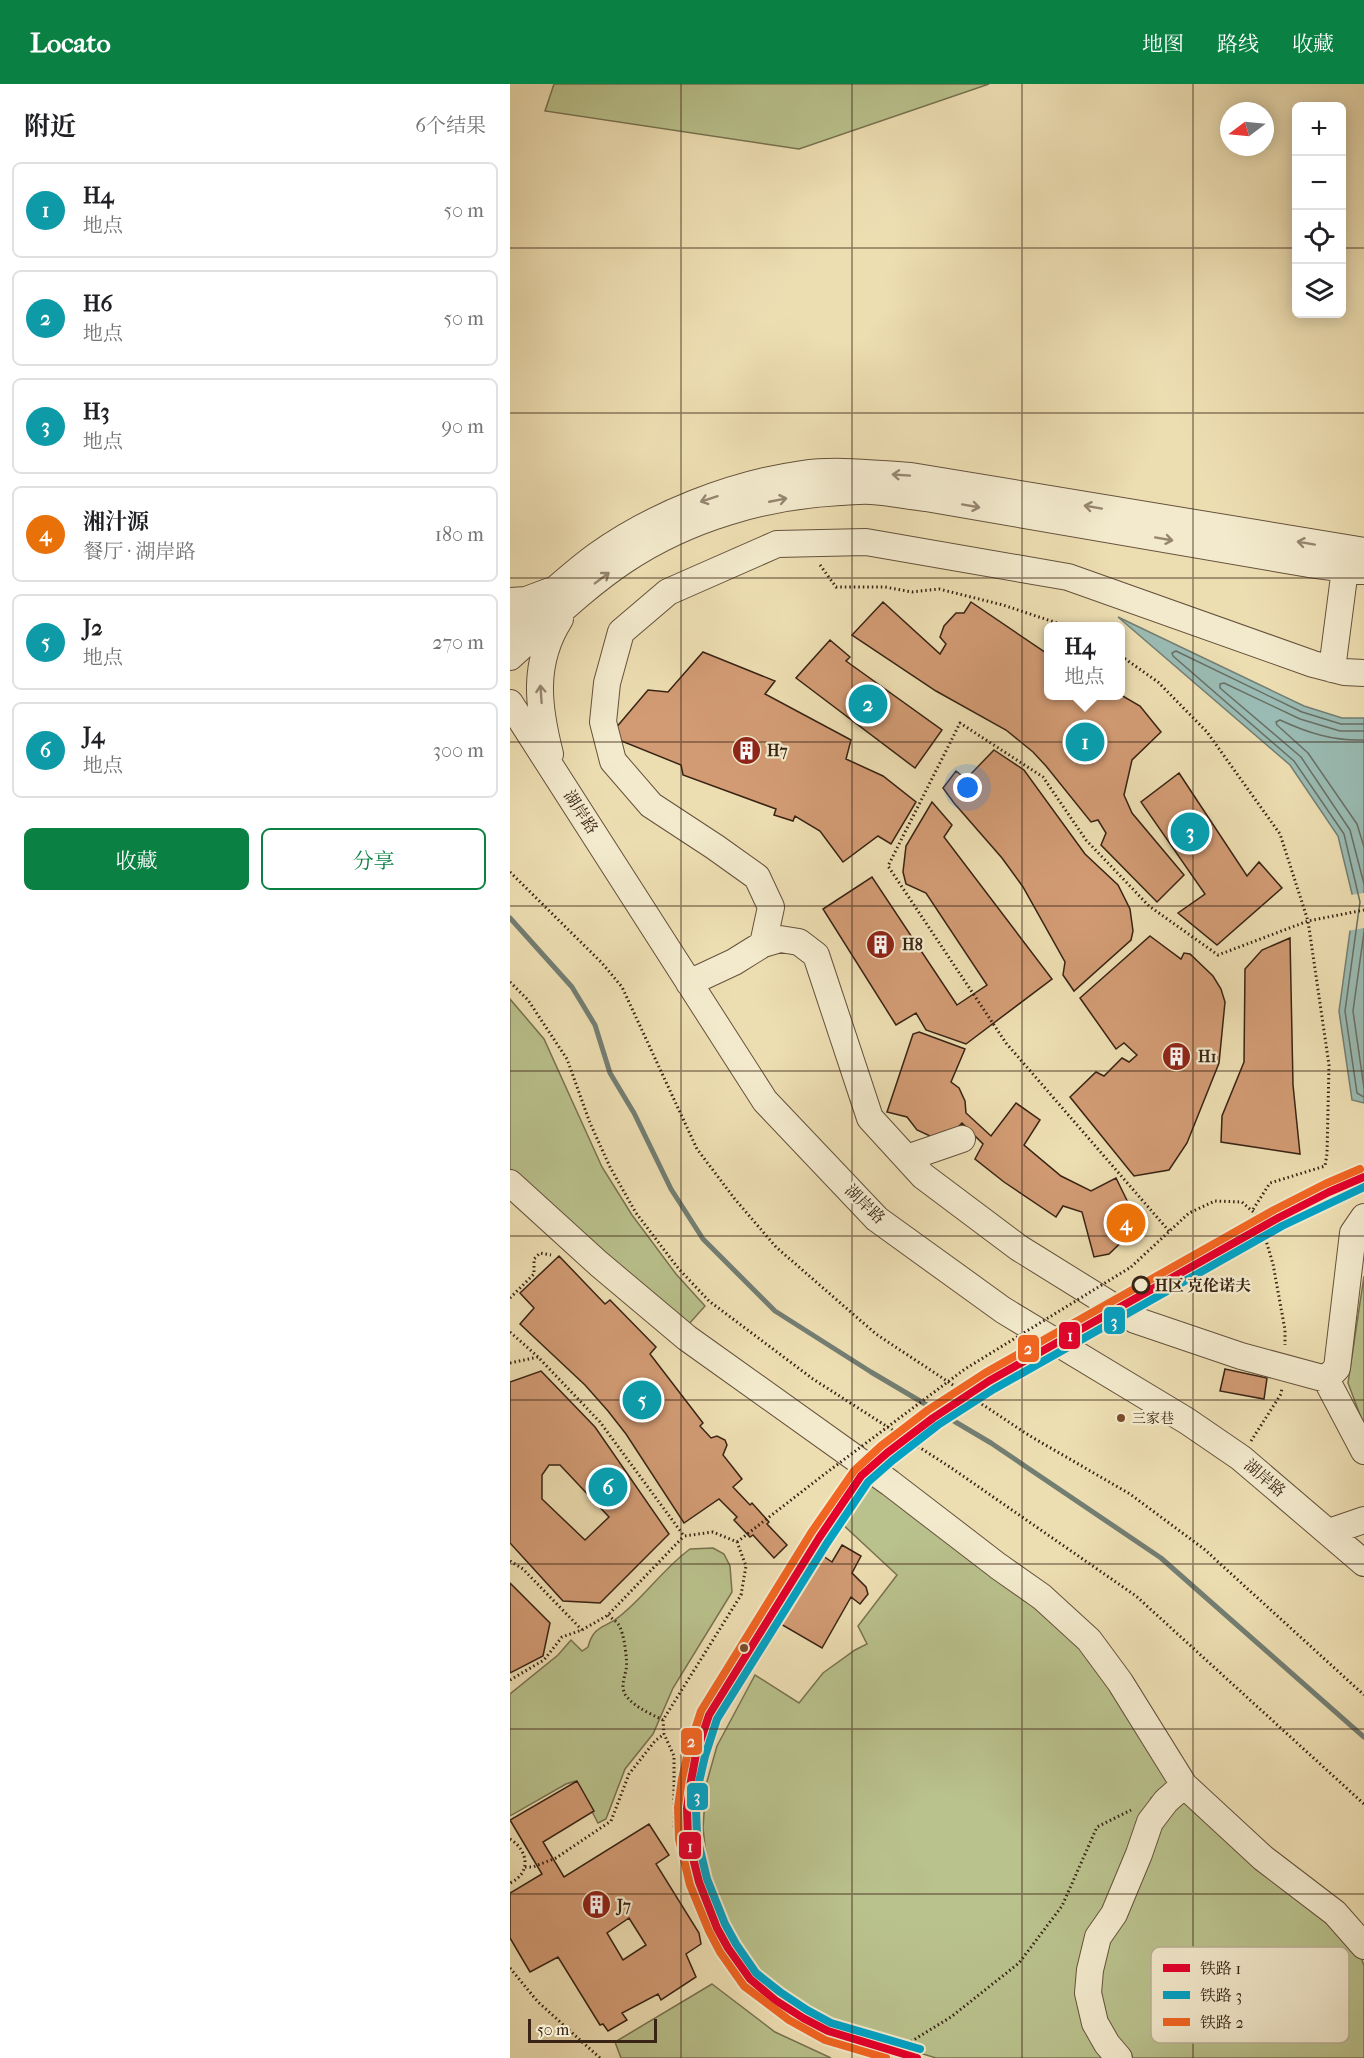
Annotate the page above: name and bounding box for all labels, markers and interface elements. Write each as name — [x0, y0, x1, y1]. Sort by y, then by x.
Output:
text: Locato — [30, 26, 111, 59]
text: 地图 — [1142, 32, 1184, 56]
text: 路线 — [1217, 32, 1259, 56]
text: 收藏 — [1292, 32, 1334, 56]
north arrow — [1220, 102, 1274, 156]
map controls — [1292, 102, 1346, 318]
button: + — [1292, 102, 1346, 156]
text: 附近 — [24, 111, 76, 142]
text: 6个结果 — [415, 114, 486, 137]
button: − — [1292, 156, 1346, 210]
text: H4 — [83, 183, 113, 209]
text: 1 — [42, 199, 49, 222]
text: 50 m — [443, 199, 484, 222]
button: locate — [1292, 210, 1346, 264]
text: 地点 — [83, 214, 123, 237]
button: layers — [1292, 264, 1346, 318]
text: H6 — [83, 291, 112, 317]
text: 2 — [40, 307, 51, 330]
text: 50 m — [443, 307, 484, 330]
text: 地点 — [83, 322, 123, 345]
text: H3 — [83, 399, 109, 425]
text: 3 — [41, 415, 50, 438]
text: 90 m — [442, 415, 484, 438]
text: 地点 — [83, 430, 123, 453]
one-way arrow — [891, 470, 911, 481]
one-way arrow — [700, 494, 719, 505]
one-way arrow — [768, 494, 788, 505]
one-way arrow — [961, 500, 981, 511]
one-way arrow — [1084, 501, 1104, 512]
text: 湘汁源 — [83, 509, 149, 535]
text: 4 — [40, 523, 51, 546]
text: 180 m — [435, 523, 484, 546]
one-way arrow — [1153, 533, 1173, 544]
one-way arrow — [1297, 537, 1317, 548]
text: 餐厅 · 湖岸路 — [83, 540, 196, 563]
one-way arrow — [593, 571, 609, 584]
text: J2 — [83, 615, 103, 641]
popup — [1044, 622, 1125, 700]
text: 5 — [41, 631, 50, 654]
text: 270 m — [432, 631, 484, 654]
text: H4 — [1065, 634, 1095, 660]
text: 地点 — [83, 646, 123, 669]
text: 地点 — [1065, 665, 1105, 688]
pin: 2 — [848, 682, 888, 726]
one-way arrow — [535, 685, 546, 705]
pin: 1 — [1066, 720, 1104, 764]
text: J4 — [83, 723, 104, 749]
building icon: H7 — [730, 734, 762, 766]
text: 6 — [40, 739, 51, 762]
text: 300 m — [433, 739, 484, 762]
place label: H7 — [767, 741, 788, 760]
text: 地点 — [83, 754, 123, 777]
your location — [953, 773, 982, 802]
street label: 湖岸路 — [560, 787, 602, 837]
pin: 3 — [1170, 810, 1210, 855]
button: 收藏 — [24, 828, 249, 890]
button: 分享 — [261, 828, 486, 890]
building icon: H8 — [865, 928, 897, 960]
place label: H8 — [902, 935, 923, 954]
building icon: H1 — [1161, 1040, 1193, 1072]
place label: H1 — [1198, 1047, 1217, 1066]
street label: 湖岸路 — [841, 1180, 889, 1228]
pin: 4 — [1106, 1200, 1146, 1246]
marker: H区 克伦诺夫 — [1132, 1276, 1150, 1294]
place label: H区 克伦诺夫 — [1155, 1276, 1251, 1295]
line badge: 3 — [1103, 1306, 1126, 1335]
text: 3 — [1111, 1312, 1117, 1332]
line badge: 1 — [1058, 1321, 1081, 1350]
text: 1 — [1067, 1326, 1073, 1345]
line badge: 2 — [1017, 1334, 1040, 1363]
text: 2 — [1024, 1339, 1032, 1358]
pin: 5 — [622, 1378, 662, 1422]
place label: 三家巷 — [1132, 1410, 1174, 1427]
marker: 三家巷 — [1115, 1412, 1127, 1424]
street label: 湖岸路 — [1241, 1455, 1289, 1501]
pin: 6 — [588, 1464, 628, 1510]
unlabelled marker — [738, 1642, 750, 1654]
line badge: 2 — [680, 1727, 703, 1756]
text: 2 — [687, 1732, 695, 1751]
line badge: 3 — [686, 1782, 709, 1811]
text: 3 — [694, 1787, 700, 1807]
line badge: 1 — [678, 1831, 702, 1860]
text: 1 — [687, 1837, 693, 1856]
building icon: J7 — [580, 1889, 612, 1921]
place label: J7 — [615, 1896, 631, 1916]
legend — [1151, 1947, 1349, 2043]
text: 铁路 1 — [1200, 1959, 1241, 1978]
text: 铁路 3 — [1200, 1986, 1242, 2005]
text: 铁路 2 — [1200, 2013, 1244, 2032]
scale bar — [528, 2016, 657, 2044]
text: 50 m — [537, 2020, 569, 2039]

